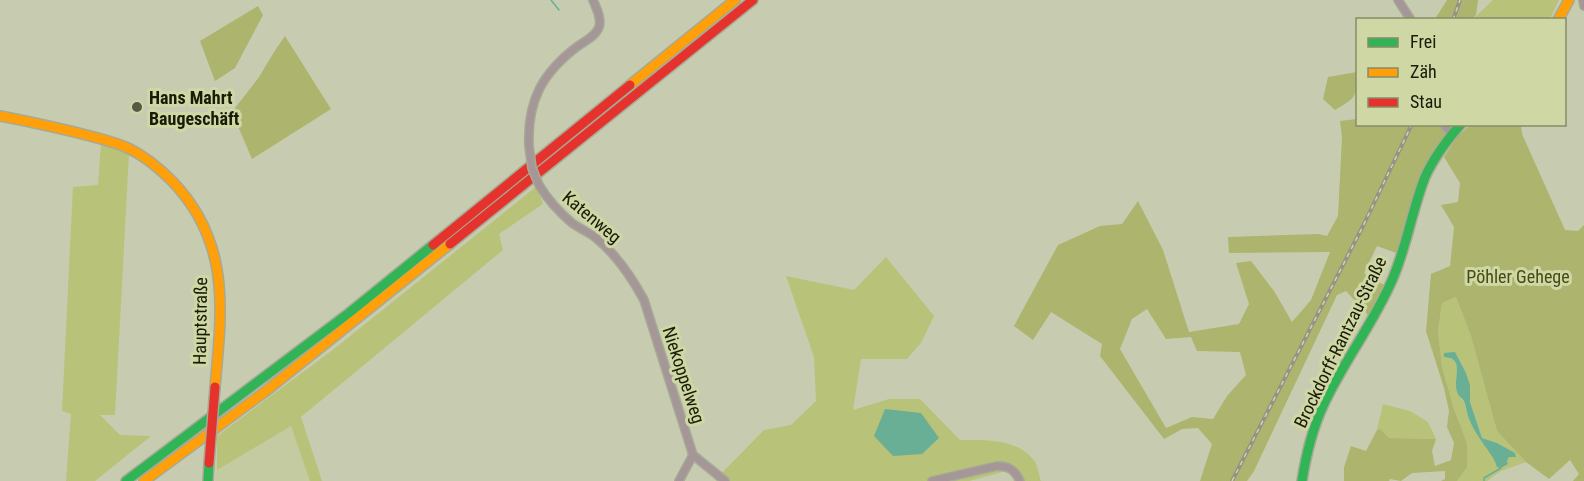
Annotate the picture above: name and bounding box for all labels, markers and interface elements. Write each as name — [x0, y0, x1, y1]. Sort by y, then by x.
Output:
legend — [1356, 18, 1566, 126]
text: Frei — [1410, 31, 1436, 52]
text: Zäh — [1410, 61, 1437, 82]
place label: Hans Mahrt Baugeschäft — [149, 87, 240, 129]
text: Stau — [1410, 91, 1442, 112]
marker: Hans Mahrt Baugeschäft — [130, 100, 144, 114]
street label: Katenweg — [558, 186, 626, 248]
street label: Brockdorff-Rantzau-Straße — [1289, 253, 1391, 431]
park label: Pöhler Gehege — [1466, 266, 1570, 287]
street label: Hauptstraße — [189, 277, 211, 365]
street label: Niekoppelweg — [659, 324, 709, 426]

